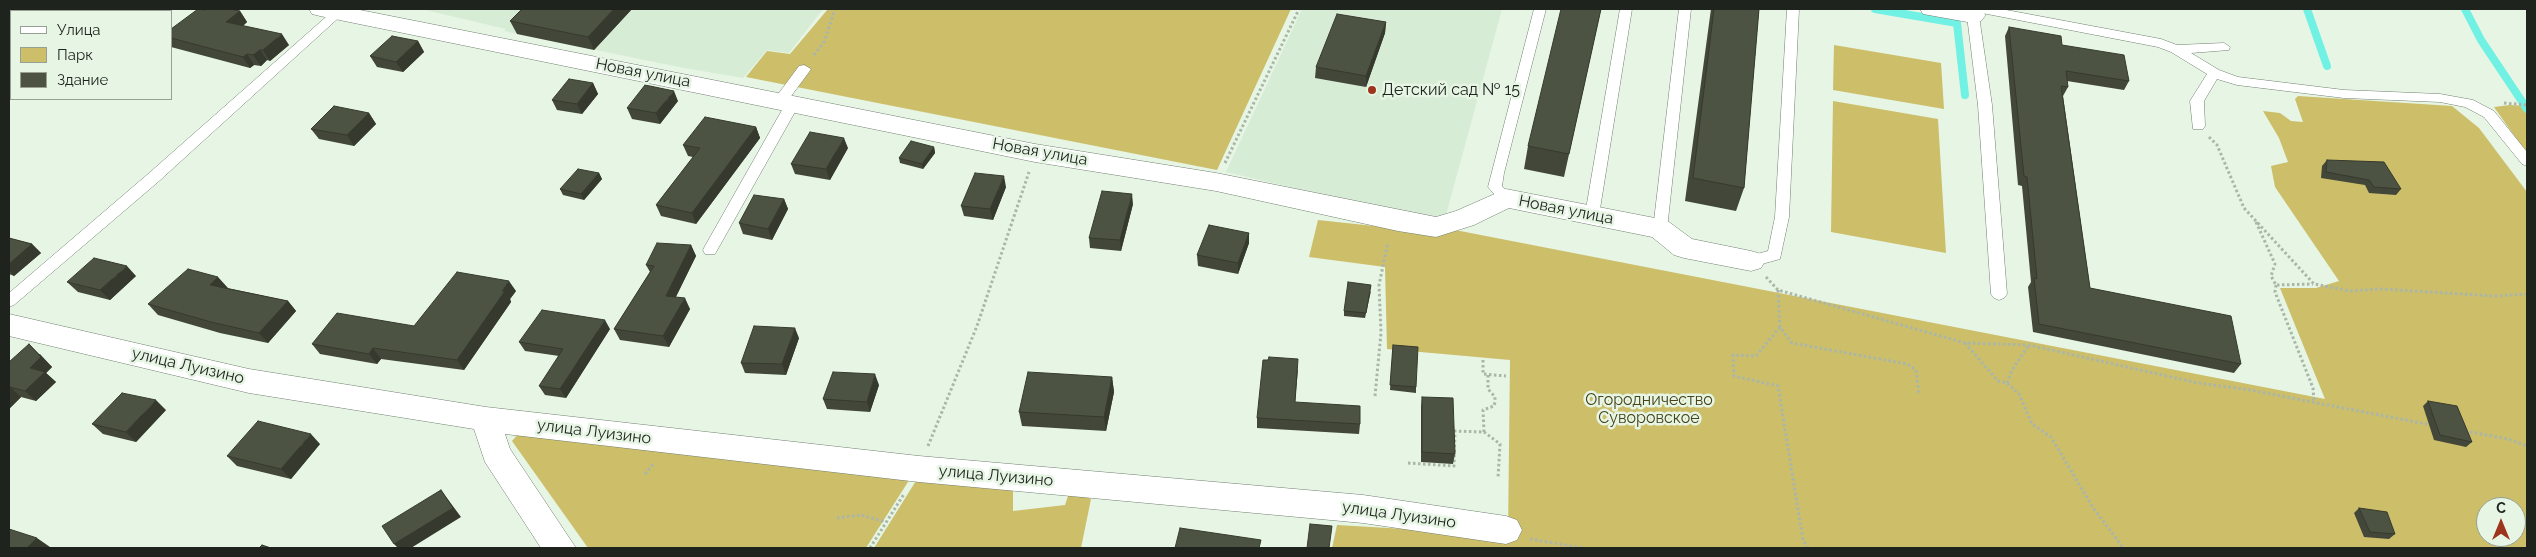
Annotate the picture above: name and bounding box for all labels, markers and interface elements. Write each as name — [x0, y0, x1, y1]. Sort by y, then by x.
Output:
legend — [10, 10, 172, 100]
text: Улица — [57, 21, 101, 39]
text: Парк — [57, 46, 93, 64]
street label: Новая улица — [594, 54, 692, 92]
text: Здание — [57, 71, 108, 89]
place label: Детский сад № 15 — [1382, 80, 1520, 100]
marker: Детский сад № 15 — [1366, 84, 1378, 96]
street label: Новая улица — [991, 134, 1089, 170]
street label: Новая улица — [1517, 191, 1615, 229]
street label: улица Луизино — [130, 344, 246, 388]
park label: Огородничество Суворовское — [1585, 390, 1713, 428]
street label: улица Луизино — [536, 415, 652, 449]
street label: улица Луизино — [938, 461, 1054, 491]
north arrow — [2476, 497, 2526, 547]
street label: улица Луизино — [1341, 498, 1457, 532]
text: С — [2496, 500, 2506, 516]

